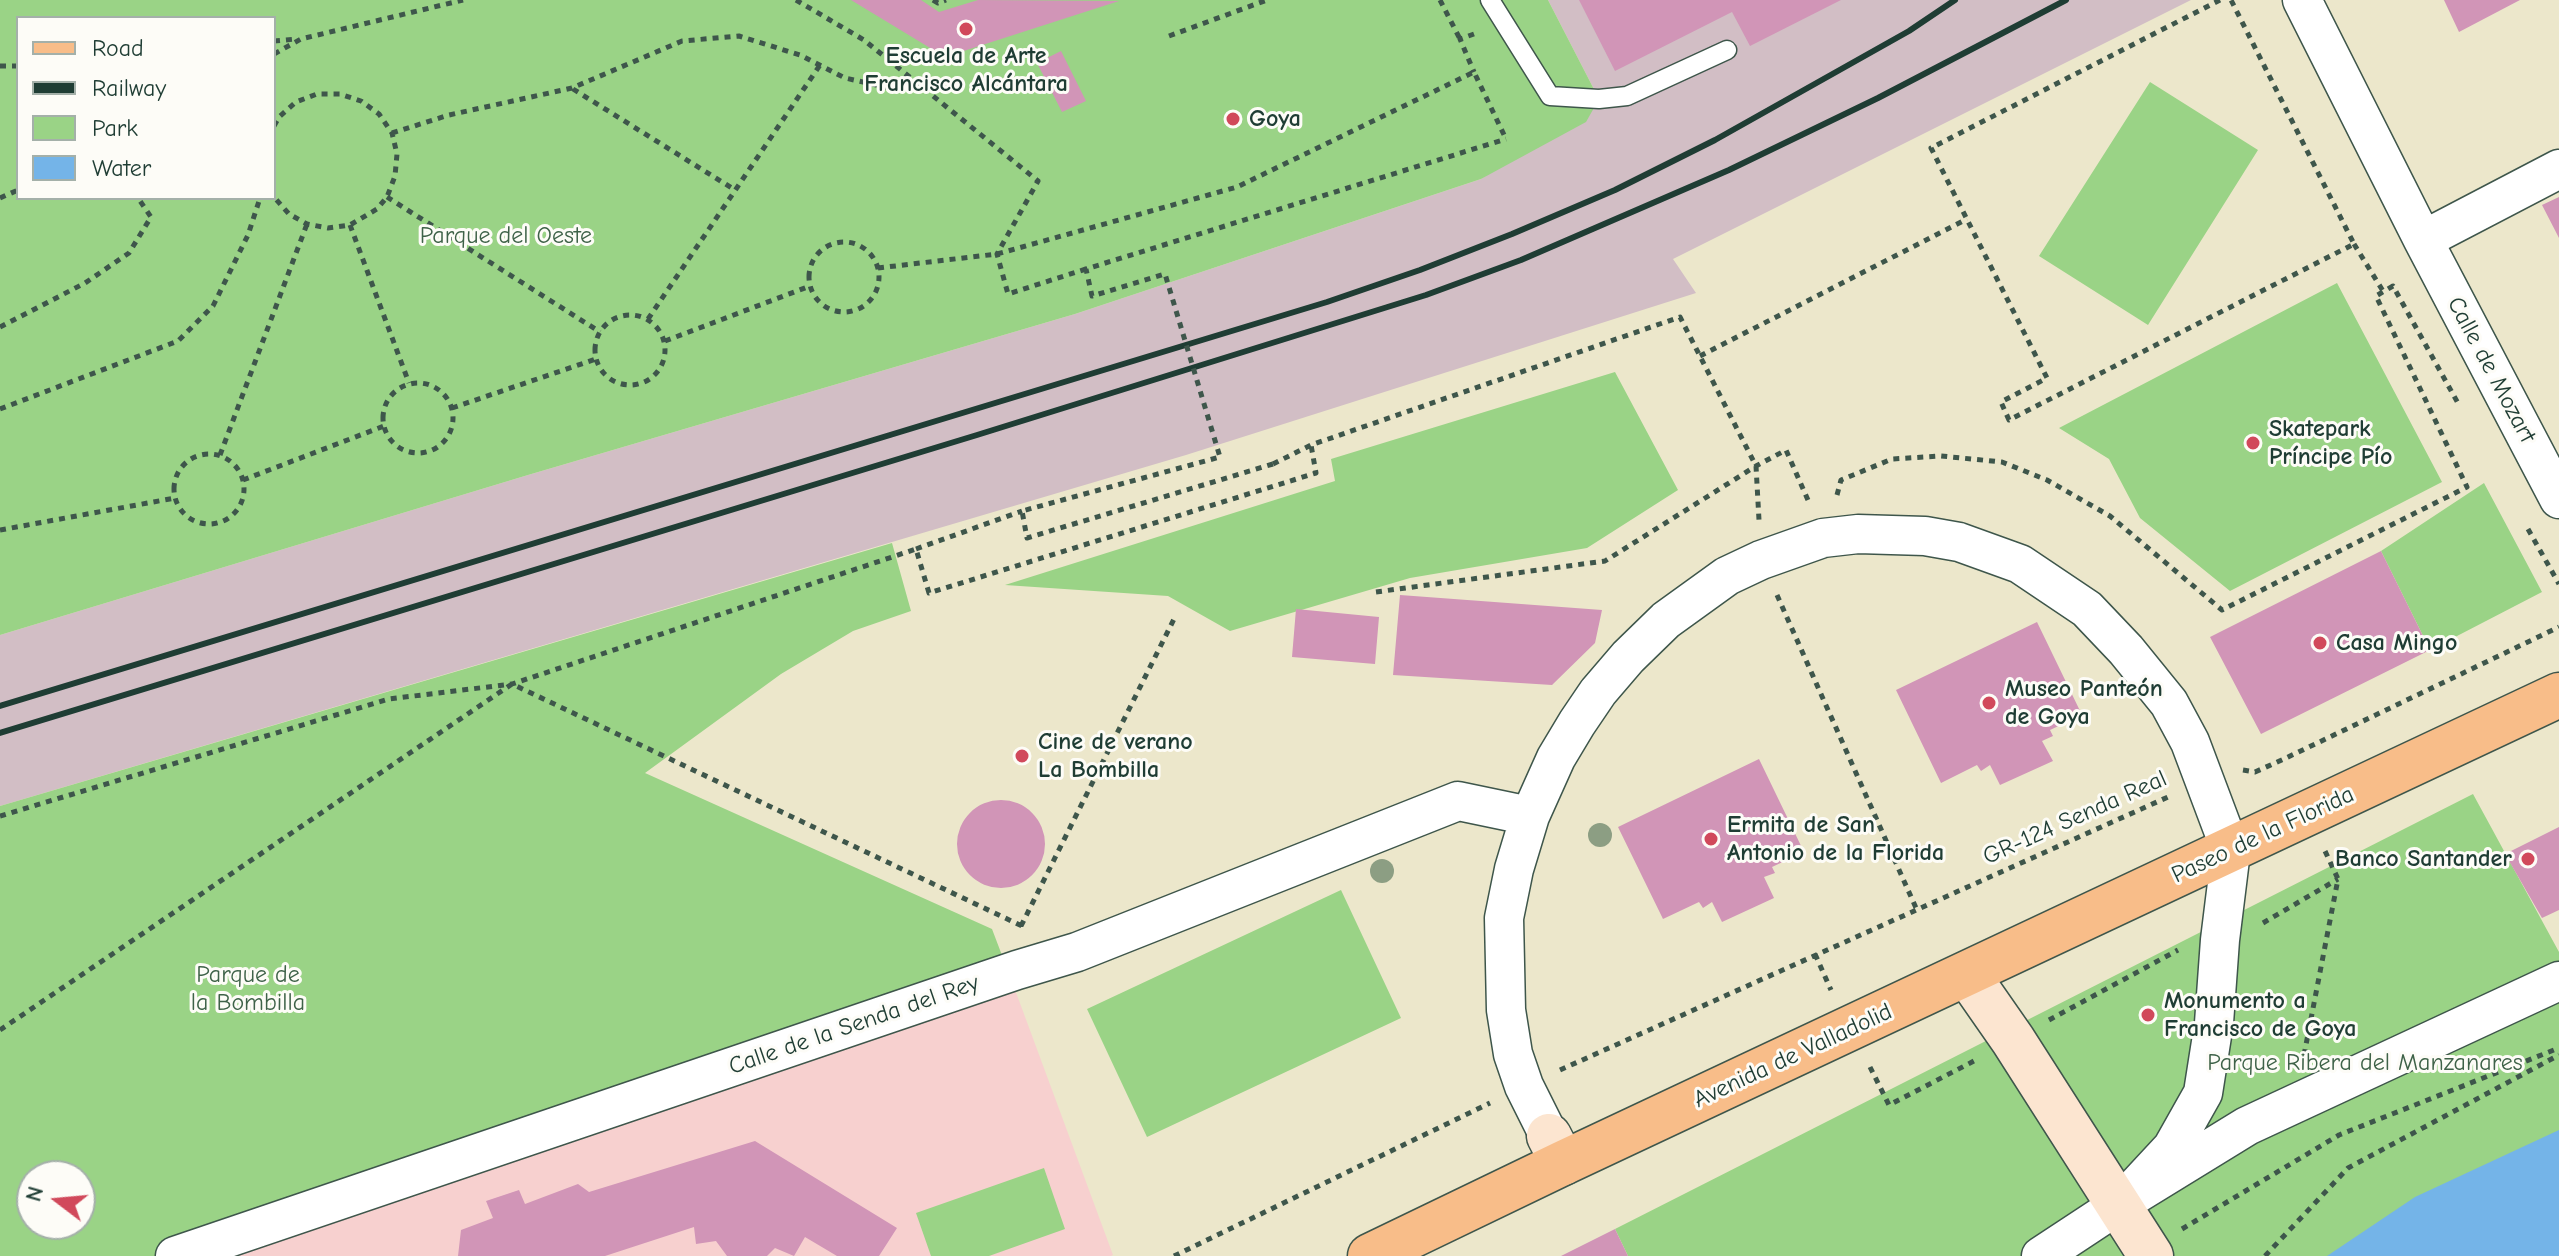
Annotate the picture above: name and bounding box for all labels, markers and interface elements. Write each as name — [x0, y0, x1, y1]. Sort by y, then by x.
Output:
legend — [16, 16, 276, 200]
marker: Escuela de Arte Francisco Alcántara — [957, 20, 975, 38]
text: Road — [92, 34, 144, 62]
place label: Escuela de Arte Francisco Alcántara — [864, 42, 1068, 98]
text: Railway — [92, 74, 166, 102]
place label: Goya — [1249, 105, 1301, 133]
marker: Goya — [1224, 110, 1242, 128]
text: Park — [92, 114, 138, 142]
text: Water — [92, 154, 151, 182]
park label: Parque del Oeste — [420, 222, 592, 250]
street label: Calle de Mozart — [2440, 292, 2542, 448]
place label: Skatepark Príncipe Pío — [2269, 415, 2392, 471]
marker: Skatepark Príncipe Pío — [2244, 434, 2262, 452]
place label: Casa Mingo — [2336, 629, 2457, 657]
marker: Casa Mingo — [2311, 634, 2329, 652]
place label: Museo Panteón de Goya — [2005, 675, 2163, 731]
marker: Museo Panteón de Goya — [1980, 694, 1998, 712]
place label: Cine de verano La Bombilla — [1038, 728, 1193, 784]
marker: Cine de verano La Bombilla — [1013, 747, 1031, 765]
street label: GR-124 Senda Real — [1979, 765, 2171, 871]
street label: Paseo de la Florida — [2167, 780, 2359, 890]
place label: Ermita de San Antonio de la Florida — [1727, 811, 1944, 867]
marker: Ermita de San Antonio de la Florida — [1702, 830, 1720, 848]
place label: Banco Santander — [2335, 845, 2512, 873]
marker: Banco Santander — [2519, 850, 2537, 868]
park label: Parque de la Bombilla — [191, 961, 305, 1017]
street label: Calle de la Senda del Rey — [725, 969, 983, 1081]
place label: Monumento a Francisco de Goya — [2164, 987, 2356, 1043]
street label: Avenida de Valladolid — [1689, 997, 1897, 1115]
marker: Monumento a Francisco de Goya — [2139, 1006, 2157, 1024]
park label: Parque Ribera del Manzanares — [2207, 1049, 2523, 1077]
north arrow — [16, 1160, 96, 1240]
text: N — [20, 1183, 49, 1204]

